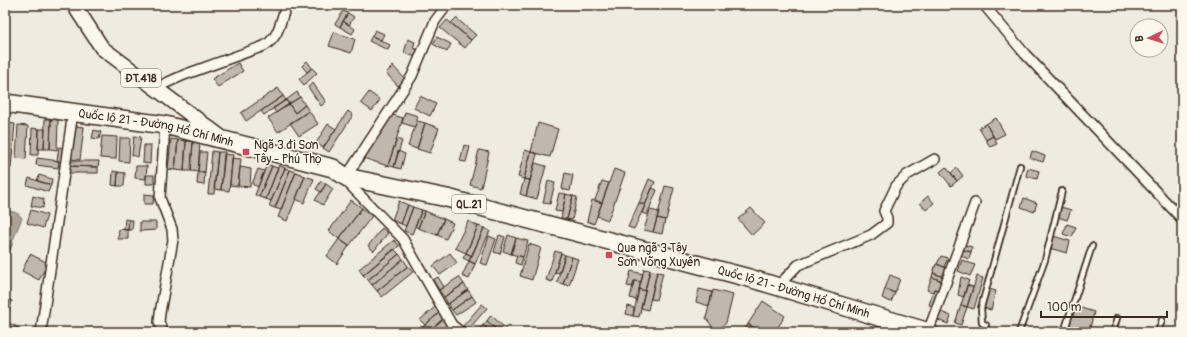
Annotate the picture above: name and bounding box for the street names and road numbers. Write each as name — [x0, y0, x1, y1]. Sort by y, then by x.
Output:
road number: ĐT.418 — [121, 69, 161, 87]
street label: Quốc lộ 21 - Đường Hồ Chí Minh — [77, 106, 235, 150]
road number: QL.21 — [452, 195, 486, 213]
street label: Quốc lộ 21 - Đường Hồ Chí Minh — [716, 263, 872, 322]

